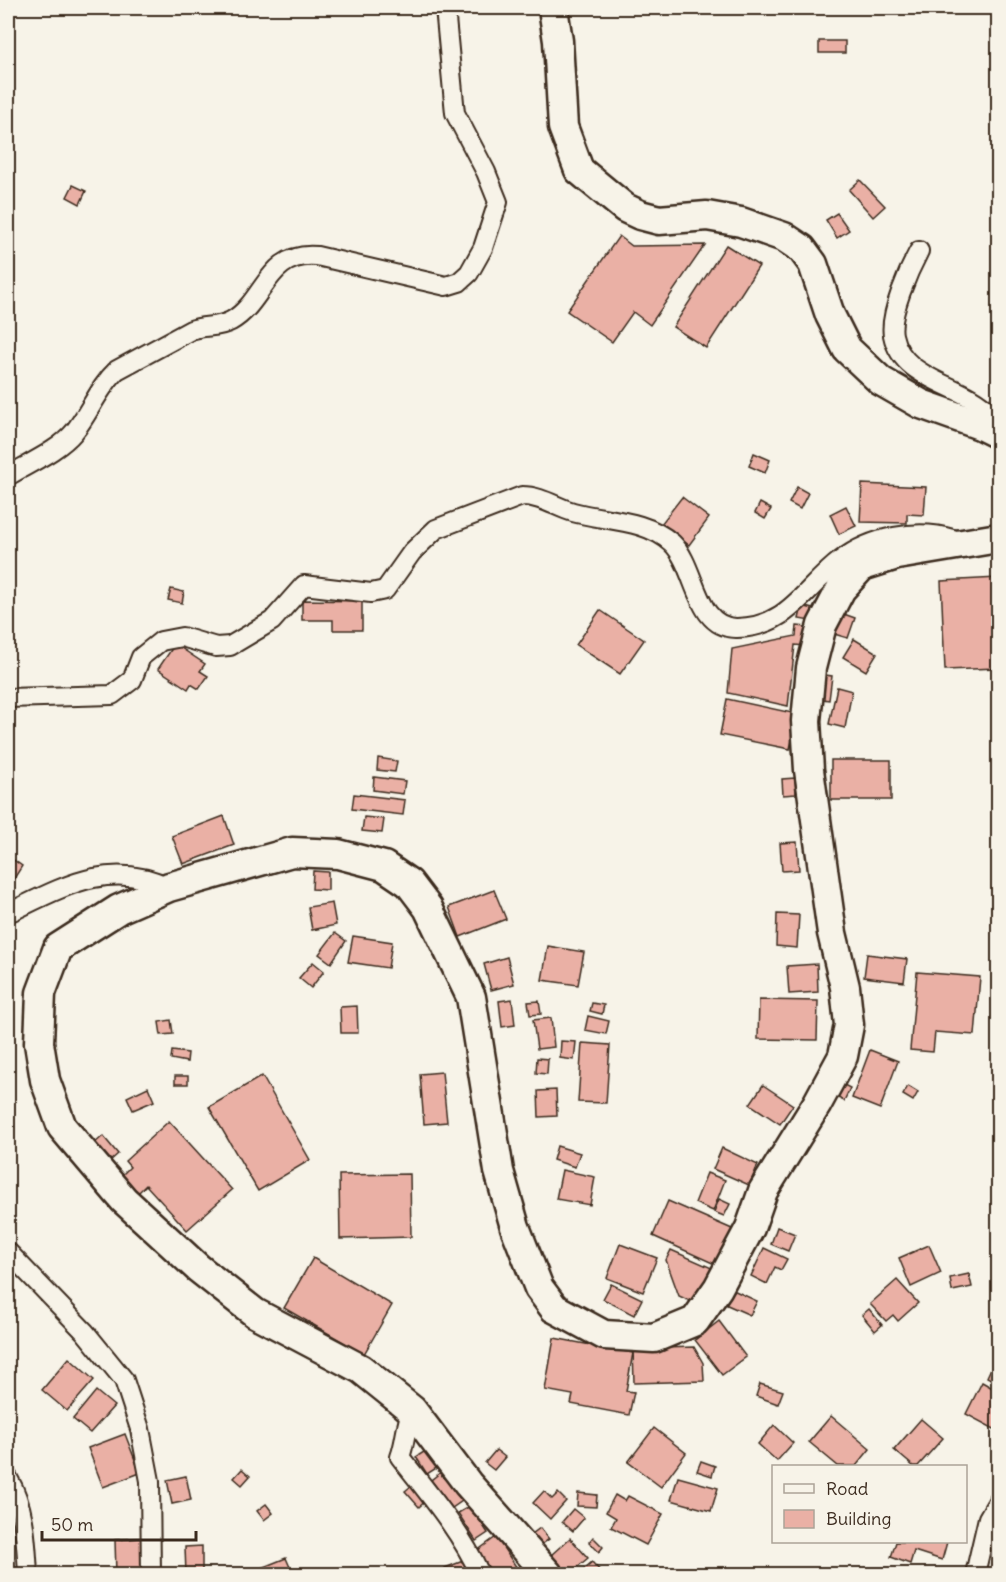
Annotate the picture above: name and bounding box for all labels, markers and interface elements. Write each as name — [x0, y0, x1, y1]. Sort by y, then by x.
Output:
legend — [772, 1465, 967, 1543]
text: Road — [826, 1477, 869, 1500]
scale bar — [42, 1504, 196, 1542]
text: Building — [826, 1507, 891, 1530]
text: 50 m — [51, 1513, 93, 1536]

